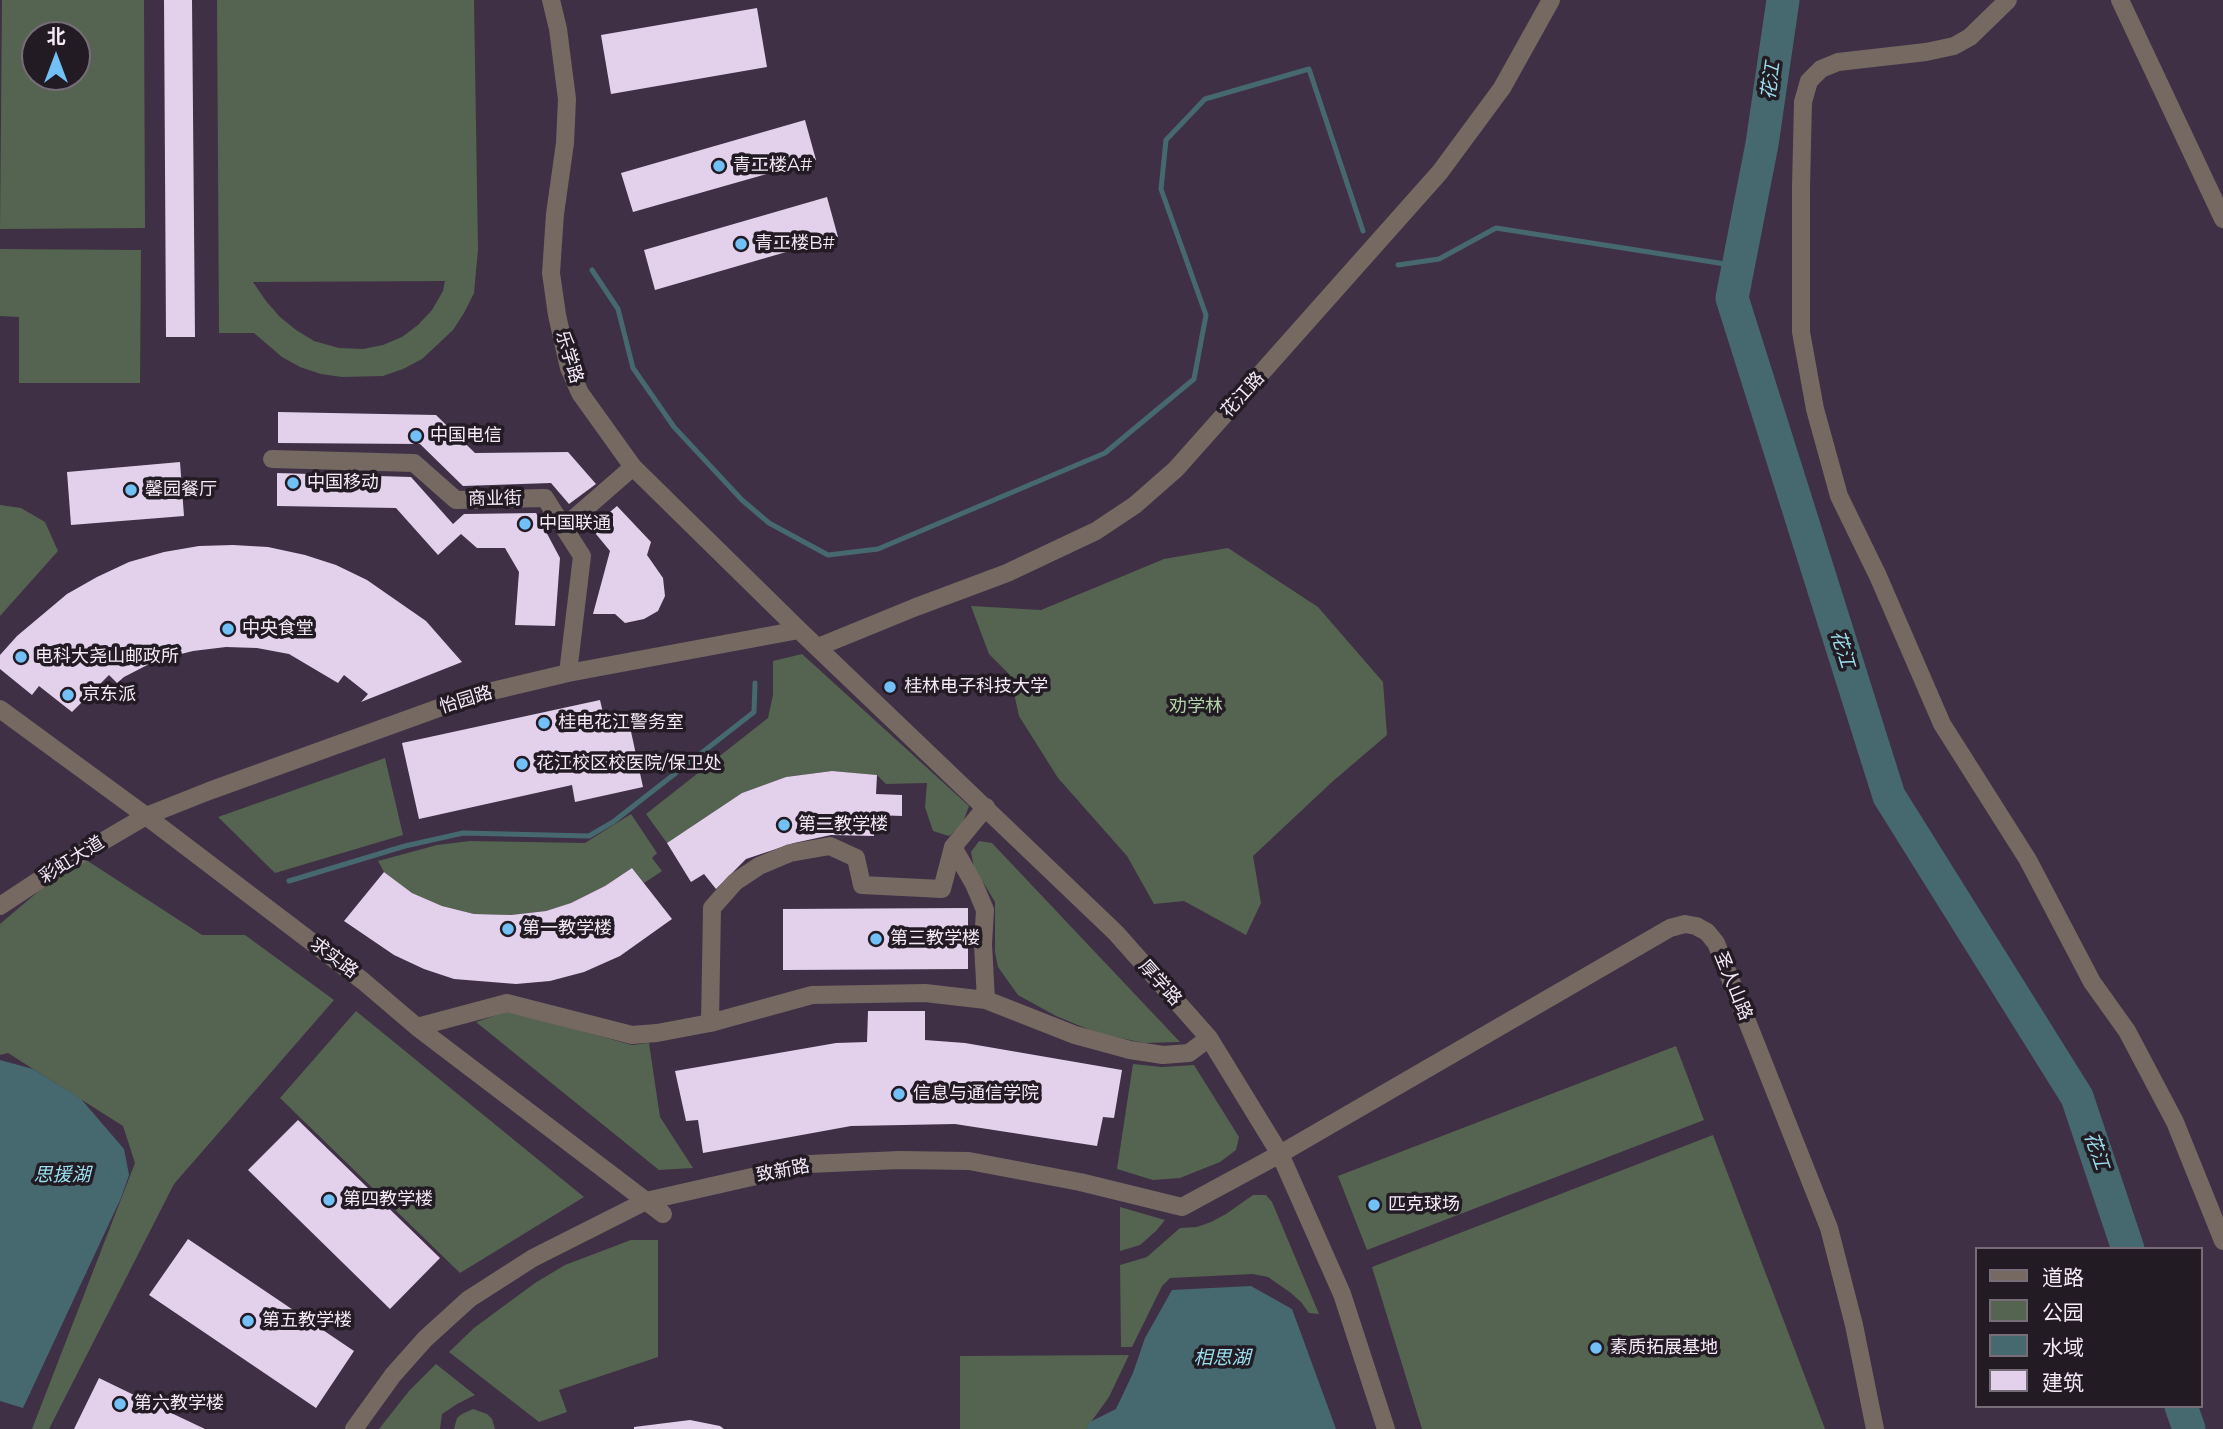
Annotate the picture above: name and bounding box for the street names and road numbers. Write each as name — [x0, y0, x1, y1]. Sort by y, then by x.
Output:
street label: 乐学路 — [551, 328, 587, 386]
street label: 花江路 — [1217, 368, 1269, 422]
street label: 商业街 — [468, 488, 522, 510]
street label: 怡园路 — [437, 682, 495, 718]
street label: 彩虹大道 — [36, 832, 108, 888]
street label: 求实路 — [306, 933, 362, 983]
street label: 圣人山路 — [1710, 949, 1756, 1023]
street label: 厚学路 — [1134, 956, 1186, 1010]
street label: 致新路 — [754, 1155, 812, 1187]

